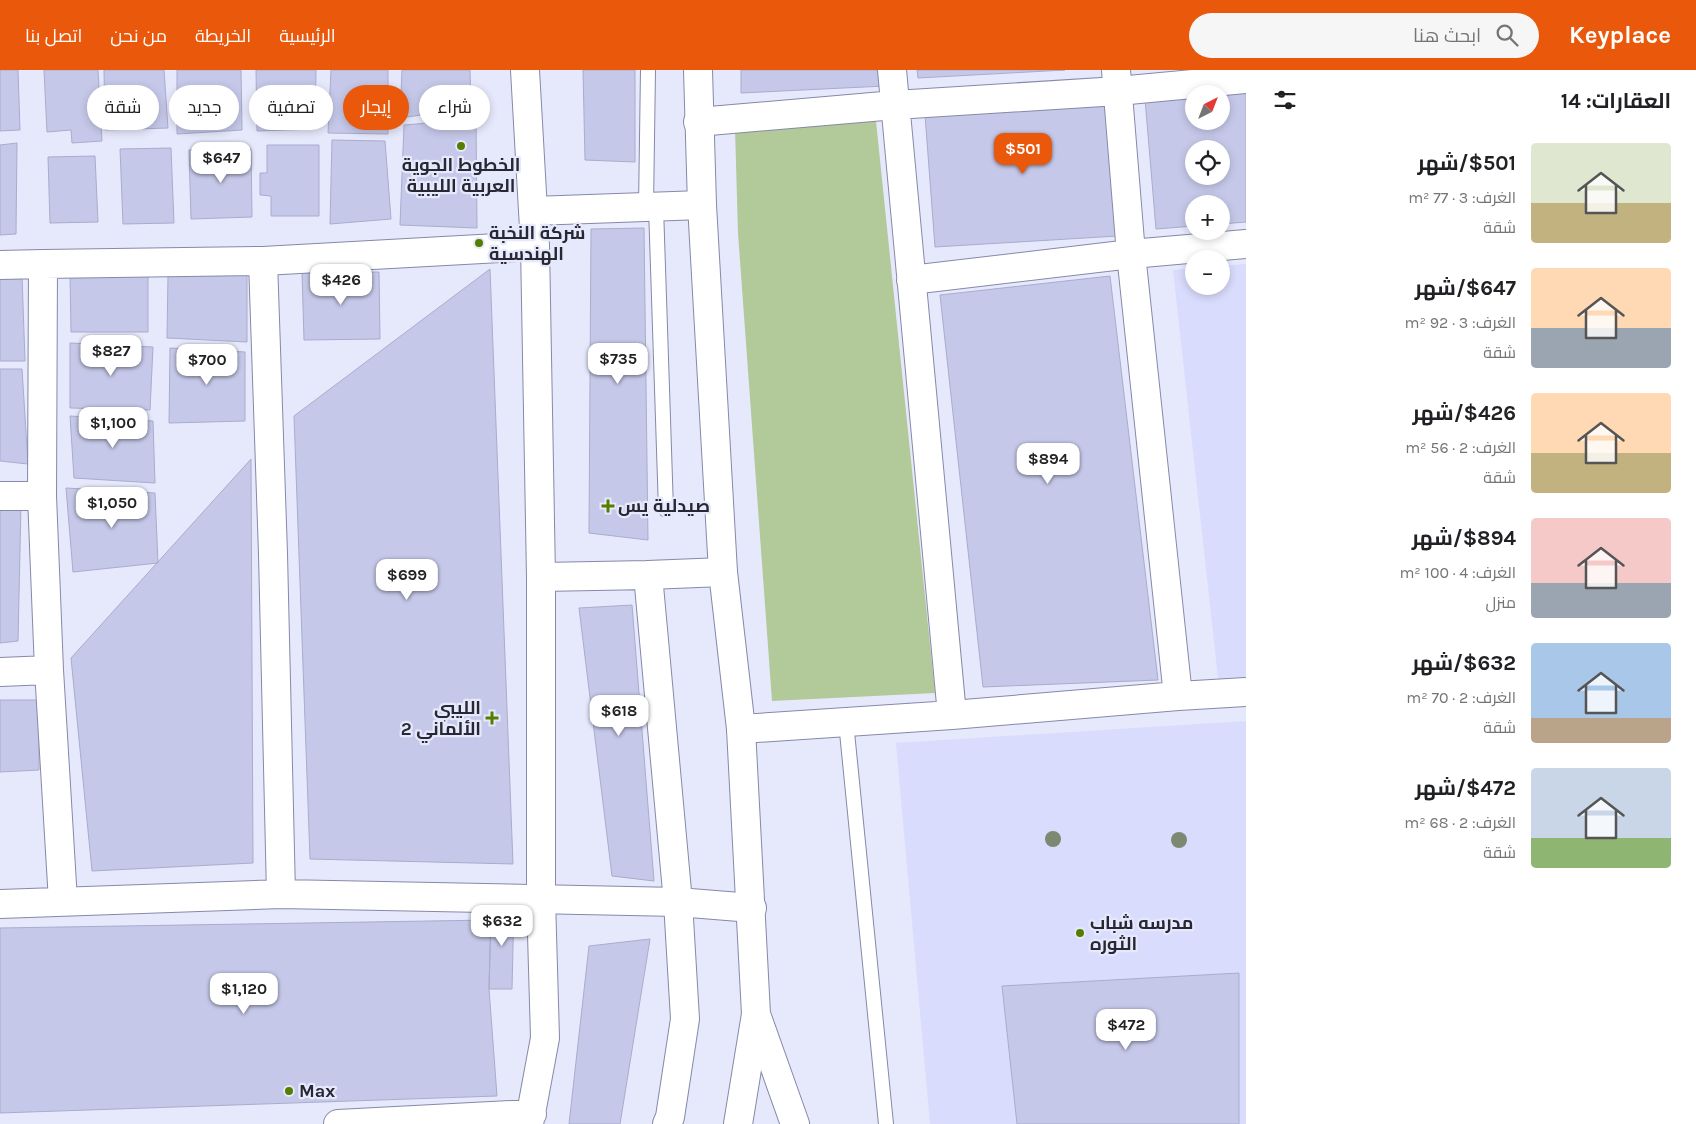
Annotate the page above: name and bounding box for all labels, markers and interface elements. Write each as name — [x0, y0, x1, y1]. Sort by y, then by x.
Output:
search box — [1189, 13, 1539, 58]
icon: search — [1493, 21, 1521, 49]
text: Keyplace — [1569, 21, 1671, 49]
text: اتصل بنا — [25, 25, 82, 47]
text: من نحن — [110, 25, 167, 47]
text: الخريطة — [195, 25, 251, 47]
text: الرئيسية — [279, 25, 336, 47]
text: ابحث هنا — [1413, 25, 1481, 47]
chip: شقة — [87, 85, 159, 130]
chip: جديد — [169, 85, 239, 130]
chip: تصفية — [249, 85, 333, 130]
chip: إيجار — [343, 85, 409, 130]
chip: شراء — [419, 85, 490, 130]
north arrow — [1185, 85, 1230, 130]
map controls — [1185, 85, 1230, 295]
icon: filters — [1271, 86, 1299, 114]
text: العقارات: 14 — [1561, 89, 1671, 113]
pin: $501 — [993, 132, 1053, 175]
text: $501 — [1005, 139, 1041, 158]
marker: الخطوط الجوية العربية الليبية — [455, 140, 467, 152]
button: locate — [1185, 140, 1230, 185]
pin: $647 — [191, 142, 251, 184]
text: $647 — [202, 148, 240, 167]
text: $501/شهر — [1418, 151, 1516, 175]
place label: الخطوط الجوية العربية الليبية — [402, 154, 520, 197]
icon: home — [1571, 163, 1631, 223]
text: الغرف: 3 · 77 m² — [1408, 188, 1516, 207]
button: + — [1185, 195, 1230, 240]
text: شقة — [1483, 218, 1516, 237]
place label: شركة النخبة الهندسية — [489, 222, 585, 265]
marker: شركة النخبة الهندسية — [473, 237, 485, 249]
button: − — [1185, 250, 1230, 295]
pin: $426 — [311, 264, 371, 306]
text: $426 — [321, 270, 361, 289]
text: $647/شهر — [1415, 276, 1516, 300]
icon: home — [1571, 288, 1631, 348]
text: الغرف: 3 · 92 m² — [1405, 313, 1516, 332]
pin: $827 — [81, 334, 141, 377]
text: $827 — [91, 341, 131, 360]
pin: $735 — [588, 342, 648, 385]
text: شقة — [1483, 343, 1516, 362]
pin: $700 — [177, 344, 237, 386]
text: $735 — [599, 349, 637, 368]
text: $700 — [187, 350, 227, 369]
text: $426/شهر — [1413, 401, 1516, 425]
pin: $1,100 — [72, 406, 154, 449]
text: $1,100 — [90, 413, 136, 432]
icon: home — [1571, 413, 1631, 473]
text: الغرف: 2 · 56 m² — [1405, 438, 1516, 457]
pin: $894 — [1018, 442, 1078, 485]
text: $894 — [1028, 449, 1068, 468]
text: شقة — [1483, 468, 1516, 487]
pin: $1,050 — [71, 486, 153, 529]
text: $1,050 — [87, 493, 137, 512]
place label: صيدلية يس — [618, 495, 710, 517]
marker: صيدلية يس — [602, 500, 614, 512]
text: $894/شهر — [1412, 526, 1516, 550]
icon: home — [1571, 538, 1631, 598]
pin: $699 — [377, 558, 437, 601]
text: الغرف: 4 · 100 m² — [1399, 563, 1516, 582]
text: $699 — [387, 565, 427, 584]
text: منزل — [1486, 593, 1516, 612]
text: $632/شهر — [1412, 651, 1516, 675]
icon: home — [1571, 663, 1631, 723]
text: الغرف: 2 · 70 m² — [1406, 688, 1516, 707]
pin: $618 — [589, 694, 649, 737]
place label: الليبي الألماني 2 — [401, 697, 481, 744]
text: $618 — [601, 701, 637, 720]
marker: الليبي الألماني 2 — [485, 711, 499, 725]
text: شقة — [1483, 718, 1516, 737]
text: $472/شهر — [1415, 776, 1516, 800]
icon: home — [1571, 788, 1631, 848]
text: الغرف: 2 · 68 m² — [1404, 813, 1516, 832]
text: شقة — [1483, 843, 1516, 862]
pin: $632 — [472, 904, 532, 947]
text: $632 — [482, 911, 522, 930]
place label: مدرسه شباب الثوره — [1090, 912, 1193, 955]
marker: مدرسه شباب الثوره — [1074, 927, 1086, 939]
pin: $1,120 — [203, 972, 285, 1015]
text: $1,120 — [221, 979, 267, 998]
pin: $472 — [1096, 1008, 1156, 1051]
text: $472 — [1107, 1015, 1145, 1034]
place label: Max — [299, 1080, 335, 1102]
marker: Max — [283, 1085, 295, 1097]

